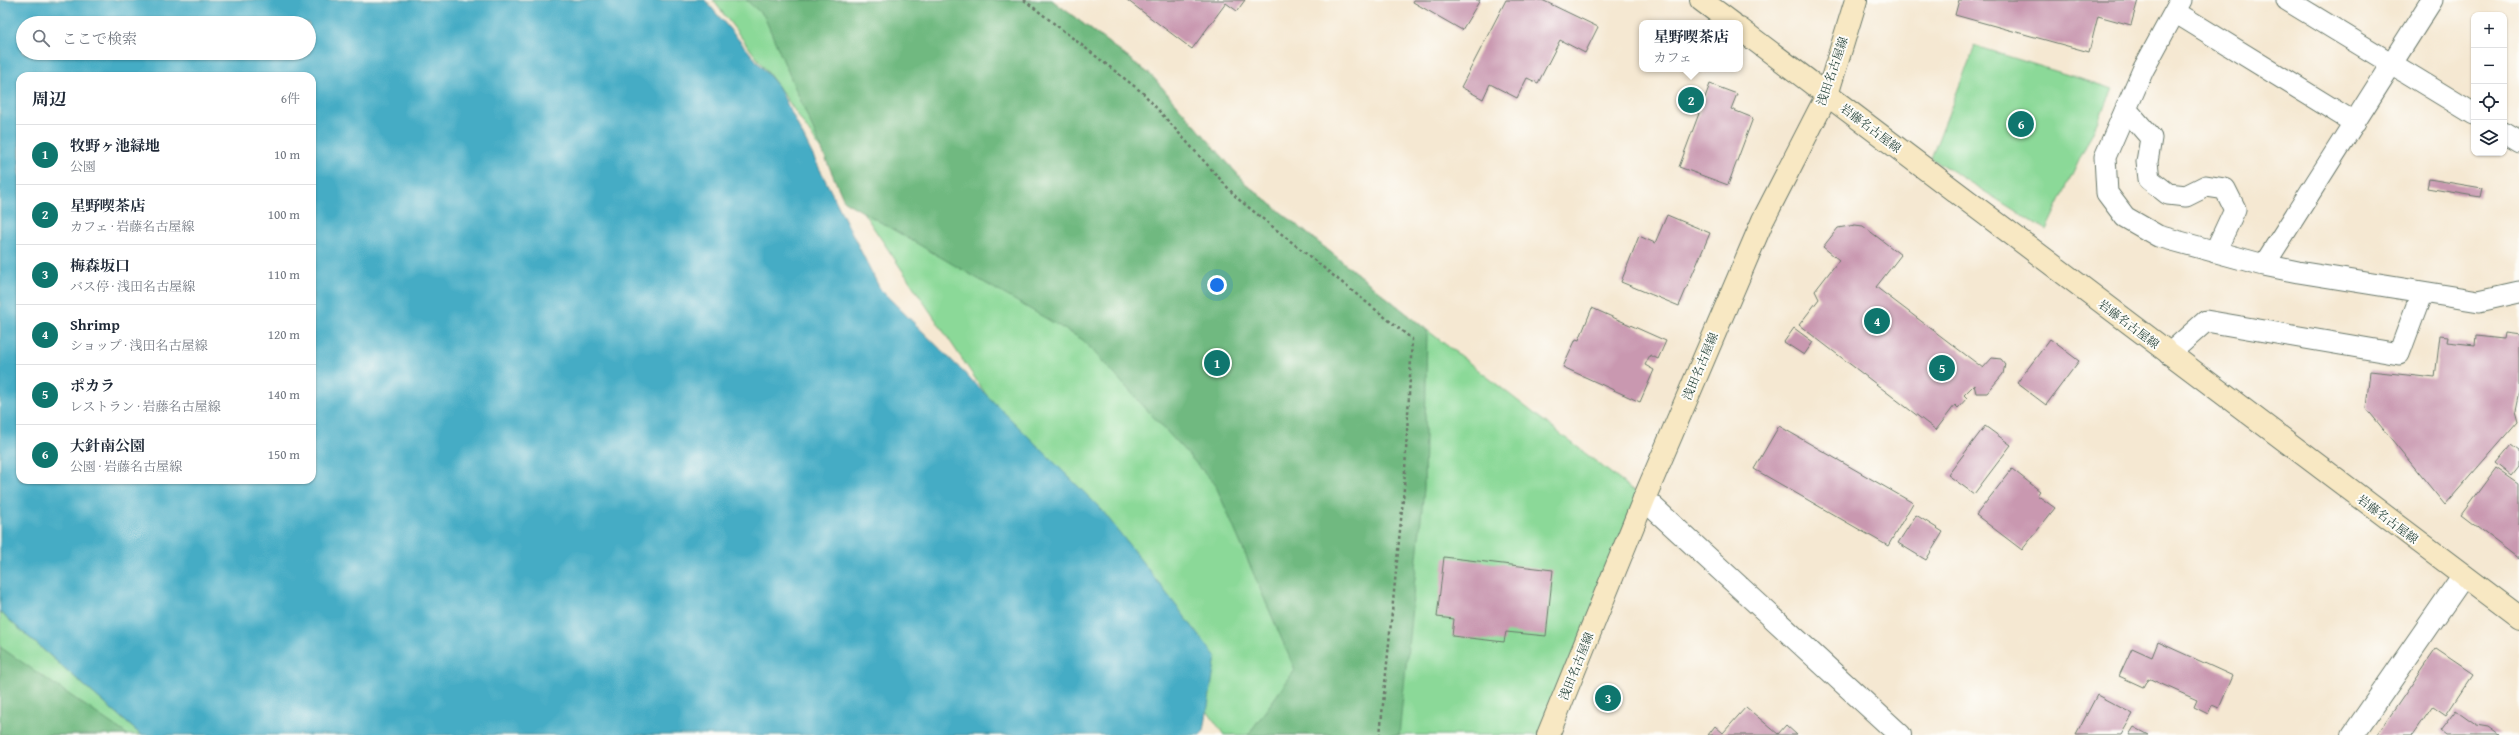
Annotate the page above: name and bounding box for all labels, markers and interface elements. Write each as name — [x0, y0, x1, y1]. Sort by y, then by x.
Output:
map controls — [2471, 12, 2507, 156]
button: + — [2471, 12, 2507, 48]
search box — [16, 16, 316, 60]
popup — [1639, 20, 1743, 72]
text: 星野喫茶店 — [1653, 26, 1729, 47]
icon: search — [30, 27, 52, 49]
text: ここで検索 — [62, 28, 137, 49]
street label: 浅田名古屋線 — [1812, 34, 1852, 108]
text: カフェ — [1653, 48, 1692, 67]
button: − — [2471, 48, 2507, 84]
button: locate — [2471, 84, 2507, 120]
pin: 2 — [1678, 85, 1704, 115]
text: 周辺 — [32, 86, 66, 111]
text: 6件 — [281, 89, 300, 108]
street label: 岩藤名古屋線 — [1837, 100, 1905, 156]
pin: 6 — [2008, 109, 2034, 139]
button: layers — [2471, 120, 2507, 156]
text: 牧野ヶ池緑地 — [70, 135, 160, 156]
text: 1 — [42, 145, 48, 164]
text: 10 m — [274, 145, 300, 164]
text: 公園 — [70, 157, 96, 176]
text: 星野喫茶店 — [70, 195, 145, 216]
text: 2 — [42, 205, 48, 224]
text: 100 m — [268, 205, 300, 224]
text: カフェ · 岩藤名古屋線 — [70, 217, 194, 236]
text: 梅森坂口 — [70, 255, 130, 276]
text: 3 — [42, 265, 48, 284]
text: 110 m — [268, 265, 300, 284]
your location — [1207, 275, 1227, 295]
text: バス停 · 浅田名古屋線 — [70, 277, 195, 296]
street label: 岩藤名古屋線 — [2095, 296, 2163, 352]
pin: 4 — [1864, 306, 1890, 336]
text: Shrimp — [70, 314, 120, 335]
text: 4 — [42, 325, 48, 344]
text: 120 m — [268, 325, 300, 344]
street label: 浅田名古屋線 — [1678, 330, 1722, 402]
text: ショップ · 浅田名古屋線 — [70, 336, 208, 355]
pin: 1 — [1204, 348, 1230, 378]
pin: 5 — [1929, 353, 1955, 383]
text: ポカラ — [70, 375, 115, 396]
text: 5 — [42, 385, 48, 404]
text: 140 m — [268, 385, 300, 404]
text: レストラン · 岩藤名古屋線 — [70, 397, 221, 416]
text: 大針南公園 — [70, 435, 145, 456]
text: 6 — [42, 445, 48, 464]
text: 150 m — [268, 445, 300, 464]
text: 公園 · 岩藤名古屋線 — [70, 457, 182, 476]
street label: 岩藤名古屋線 — [2354, 491, 2422, 547]
street label: 浅田名古屋線 — [1555, 629, 1597, 703]
pin: 3 — [1595, 683, 1621, 713]

